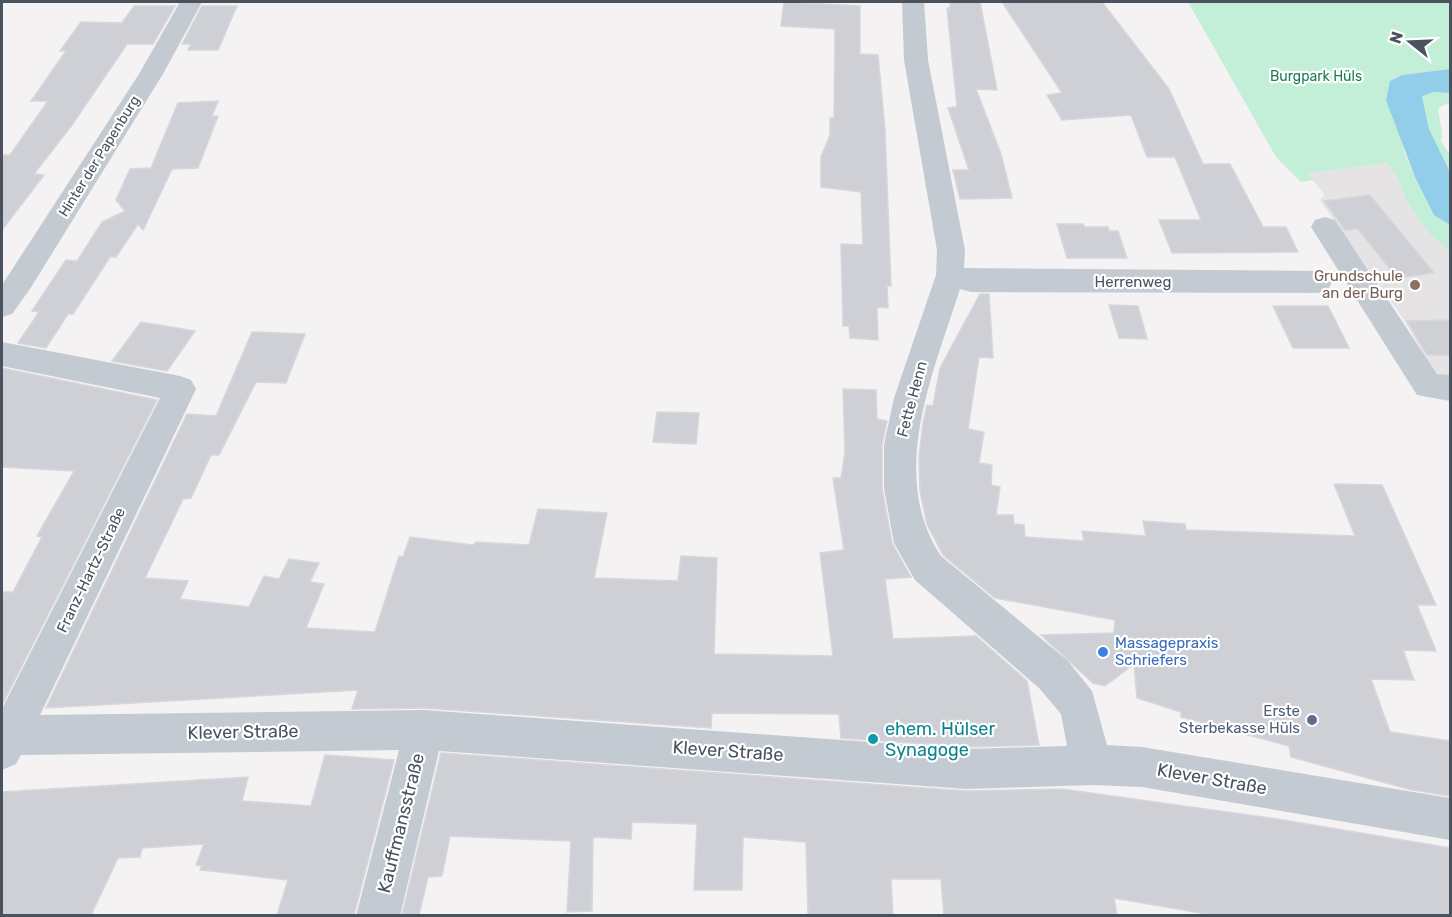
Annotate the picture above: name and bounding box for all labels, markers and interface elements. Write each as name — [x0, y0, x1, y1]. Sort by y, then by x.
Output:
north arrow — [1380, 12, 1440, 72]
text: N — [1385, 29, 1407, 46]
park label: Burgpark Hüls — [1270, 68, 1362, 85]
street label: Hinter der Papenburg — [55, 93, 144, 220]
place label: Grundschule an der Burg — [1314, 267, 1403, 302]
street label: Herrenweg — [1095, 273, 1171, 291]
marker: Grundschule an der Burg — [1408, 278, 1422, 292]
street label: Fette Henn — [893, 359, 931, 439]
street label: Franz-Hartz-Straße — [53, 504, 129, 636]
place label: Massagepraxis Schriefers — [1115, 634, 1219, 669]
marker: Massagepraxis Schriefers — [1096, 645, 1110, 659]
place label: Erste Sterbekasse Hüls — [1179, 702, 1300, 737]
marker: Erste Sterbekasse Hüls — [1305, 713, 1319, 727]
place label: ehem. Hülser Synagoge — [885, 718, 995, 761]
street label: Klever Straße — [187, 720, 299, 744]
marker: ehem. Hülser Synagoge — [866, 732, 880, 746]
street label: Klever Straße — [672, 736, 784, 766]
street label: Kauffmansstraße — [373, 751, 429, 895]
street label: Klever Straße — [1155, 759, 1269, 799]

